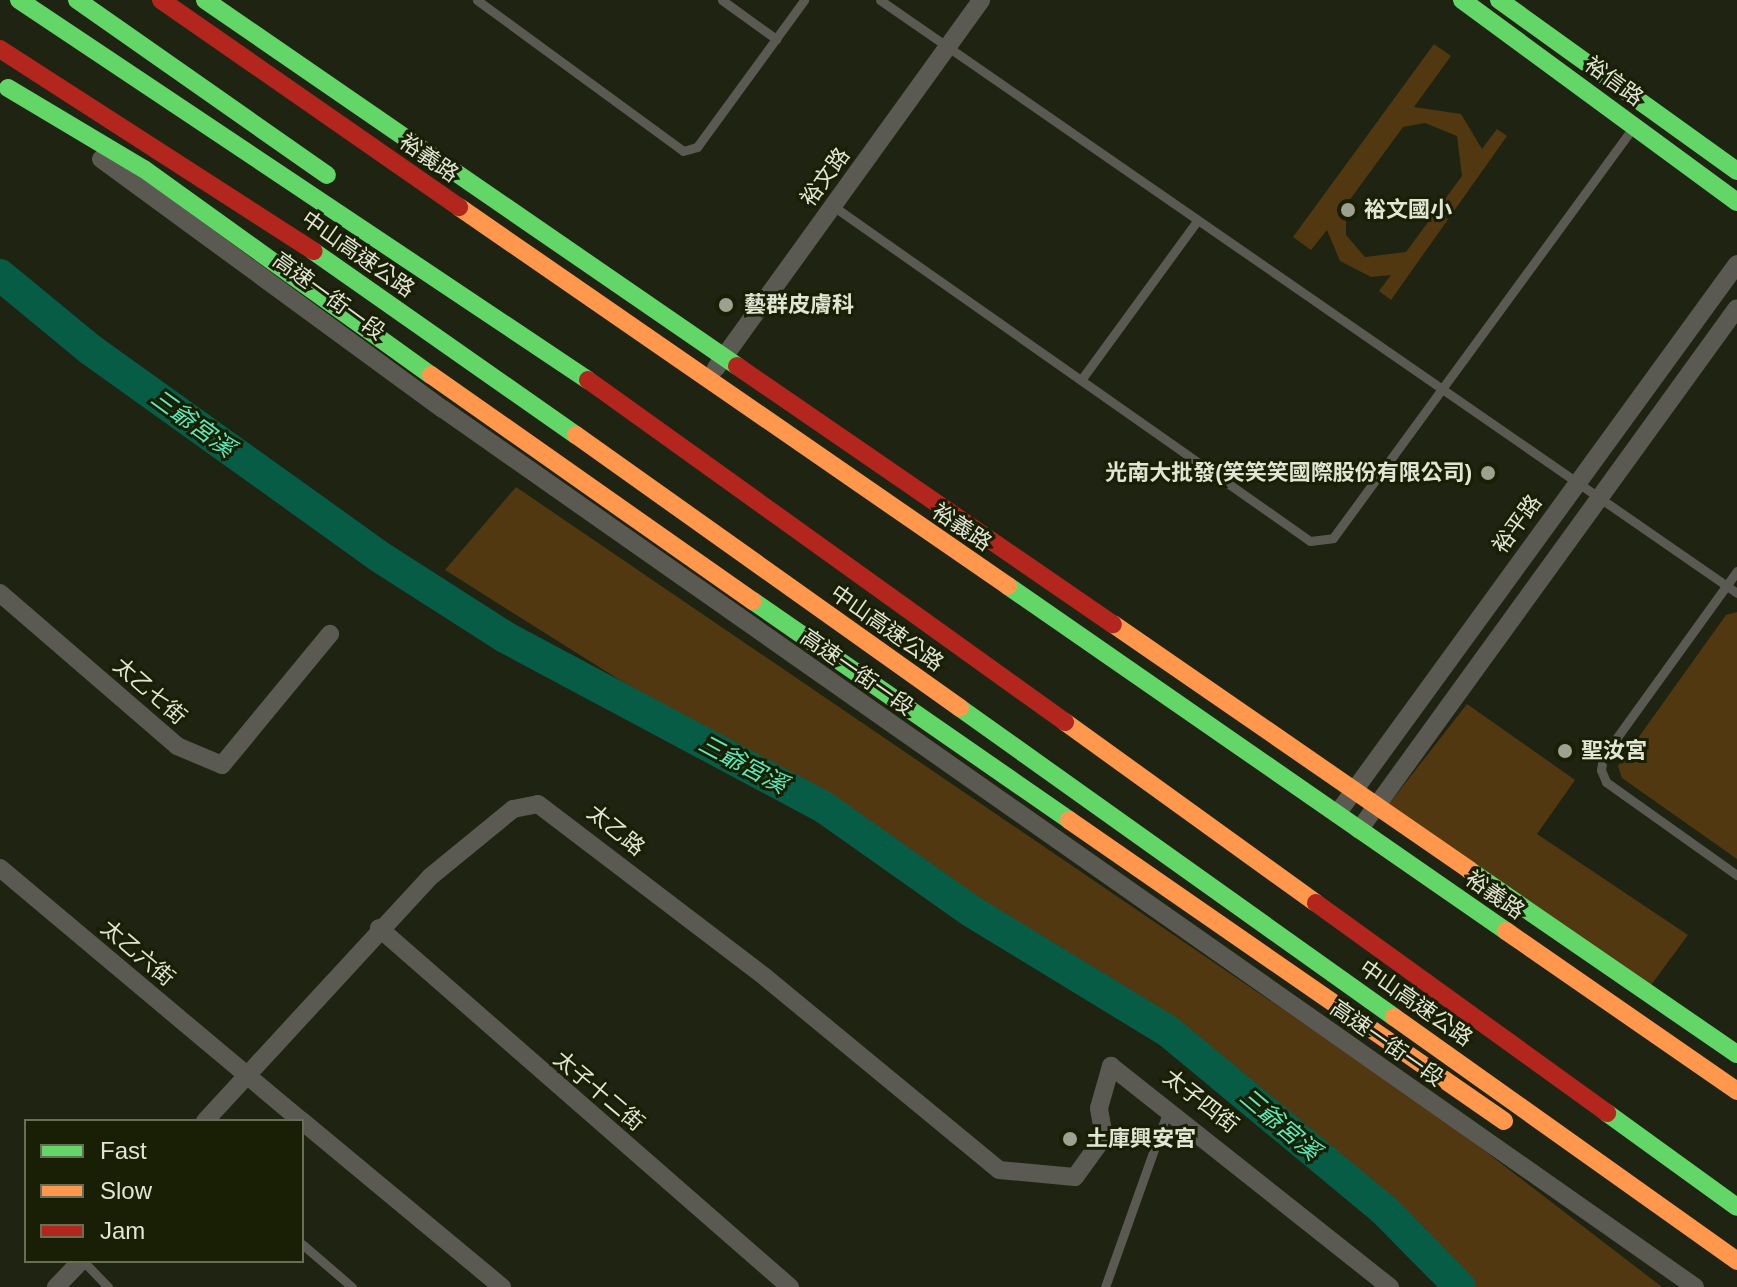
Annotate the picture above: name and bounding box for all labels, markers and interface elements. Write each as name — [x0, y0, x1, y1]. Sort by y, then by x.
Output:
street label: 裕信路 — [1580, 51, 1648, 111]
street label: 裕義路 — [394, 128, 464, 188]
street label: 裕文路 — [795, 143, 855, 211]
place label: 裕文國小 — [1364, 197, 1452, 223]
marker: 裕文國小 — [1339, 201, 1357, 219]
street label: 中山高速公路 — [296, 205, 420, 303]
street label: 高速一街一段 — [268, 247, 390, 345]
place label: 藝群皮膚科 — [744, 292, 854, 318]
marker: 藝群皮膚科 — [715, 294, 737, 316]
water label: 三爺宮溪 — [146, 383, 240, 463]
place label: 光南大批發(笑笑笑國際股份有限公司) — [1105, 460, 1472, 486]
marker: 光南大批發(笑笑笑國際股份有限公司) — [1479, 464, 1497, 482]
street label: 裕平路 — [1487, 490, 1547, 558]
street label: 裕義路 — [927, 498, 997, 556]
street label: 中山高速公路 — [825, 579, 949, 677]
street label: 高速一街一段 — [795, 623, 919, 721]
street label: 太乙七街 — [108, 652, 192, 730]
water label: 三爺宮溪 — [694, 729, 792, 799]
place label: 聖汝宮 — [1581, 738, 1647, 764]
marker: 聖汝宮 — [1556, 742, 1574, 760]
street label: 太乙路 — [582, 799, 650, 861]
street label: 裕義路 — [1460, 865, 1530, 925]
street label: 太乙六街 — [96, 915, 180, 991]
street label: 中山高速公路 — [1354, 954, 1478, 1052]
street label: 高速一街一段 — [1325, 994, 1449, 1092]
street label: 太子十二街 — [548, 1046, 650, 1136]
street label: 太子四街 — [1158, 1064, 1244, 1138]
water label: 三爺宮溪 — [1234, 1082, 1326, 1166]
legend — [24, 1119, 304, 1263]
place label: 土庫興安宮 — [1086, 1126, 1196, 1152]
marker: 土庫興安宮 — [1061, 1130, 1079, 1148]
text: Fast — [100, 1137, 147, 1164]
text: Slow — [100, 1177, 152, 1204]
text: Jam — [100, 1217, 145, 1244]

